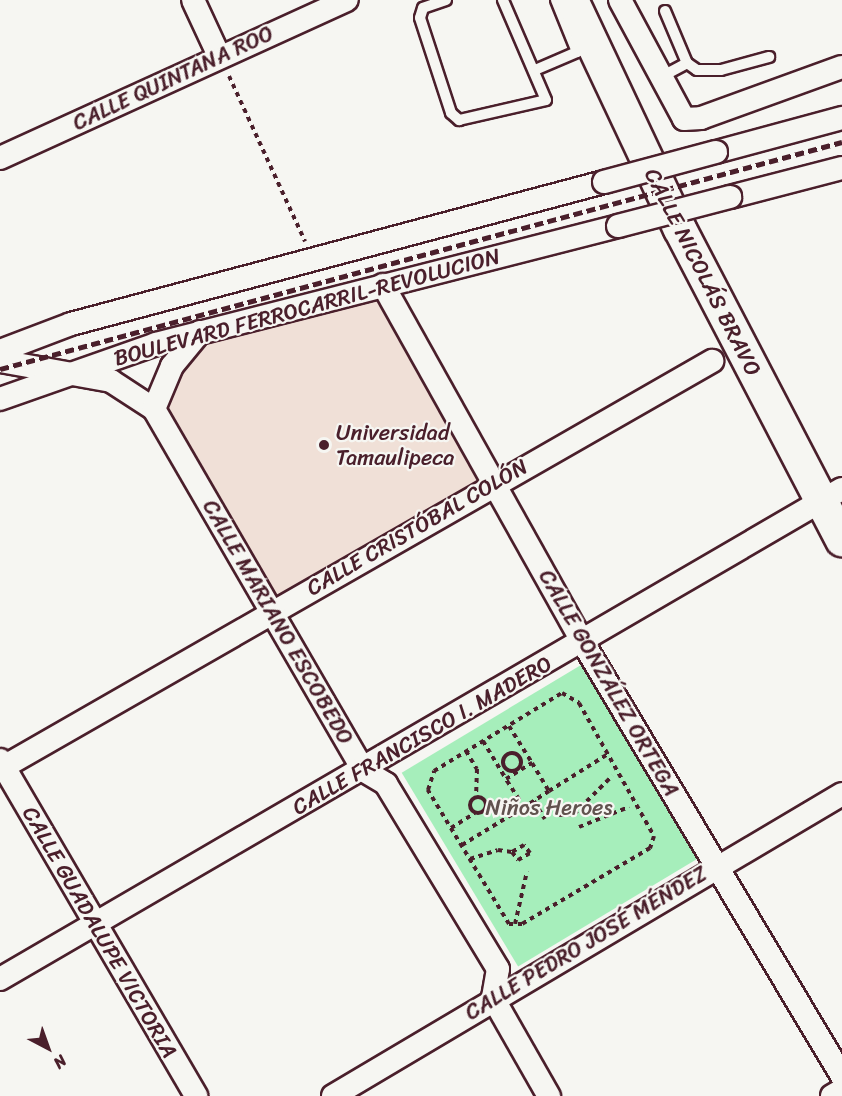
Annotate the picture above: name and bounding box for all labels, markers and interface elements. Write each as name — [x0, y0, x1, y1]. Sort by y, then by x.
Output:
street label: CALLE QUINTANA ROO — [69, 20, 277, 136]
street label: CALLE NICOLÁS BRAVO — [639, 163, 767, 381]
street label: BOULEVARD FERROCARRIL-REVOLUCION — [110, 242, 504, 372]
place label: Universidad Tamaulipeca — [336, 419, 454, 470]
marker: Universidad Tamaulipeca — [317, 438, 331, 452]
street label: CALLE CRISTÓBAL COLÓN — [301, 452, 533, 602]
street label: CALLE MARIANO ESCOBEDO — [197, 496, 359, 748]
street label: CALLE GONZÁLEZ ORTEGA — [533, 565, 685, 801]
street label: CALLE FRANCISCO I. MADERO — [288, 650, 556, 820]
park label: Niños Heroes — [485, 795, 613, 821]
street label: CALLE GUADALUPE VICTORIA — [17, 801, 183, 1063]
street label: CALLE PEDRO JOSÉ MÉNDEZ — [460, 860, 712, 1026]
north arrow — [18, 1018, 78, 1078]
text: N — [46, 1047, 74, 1077]

